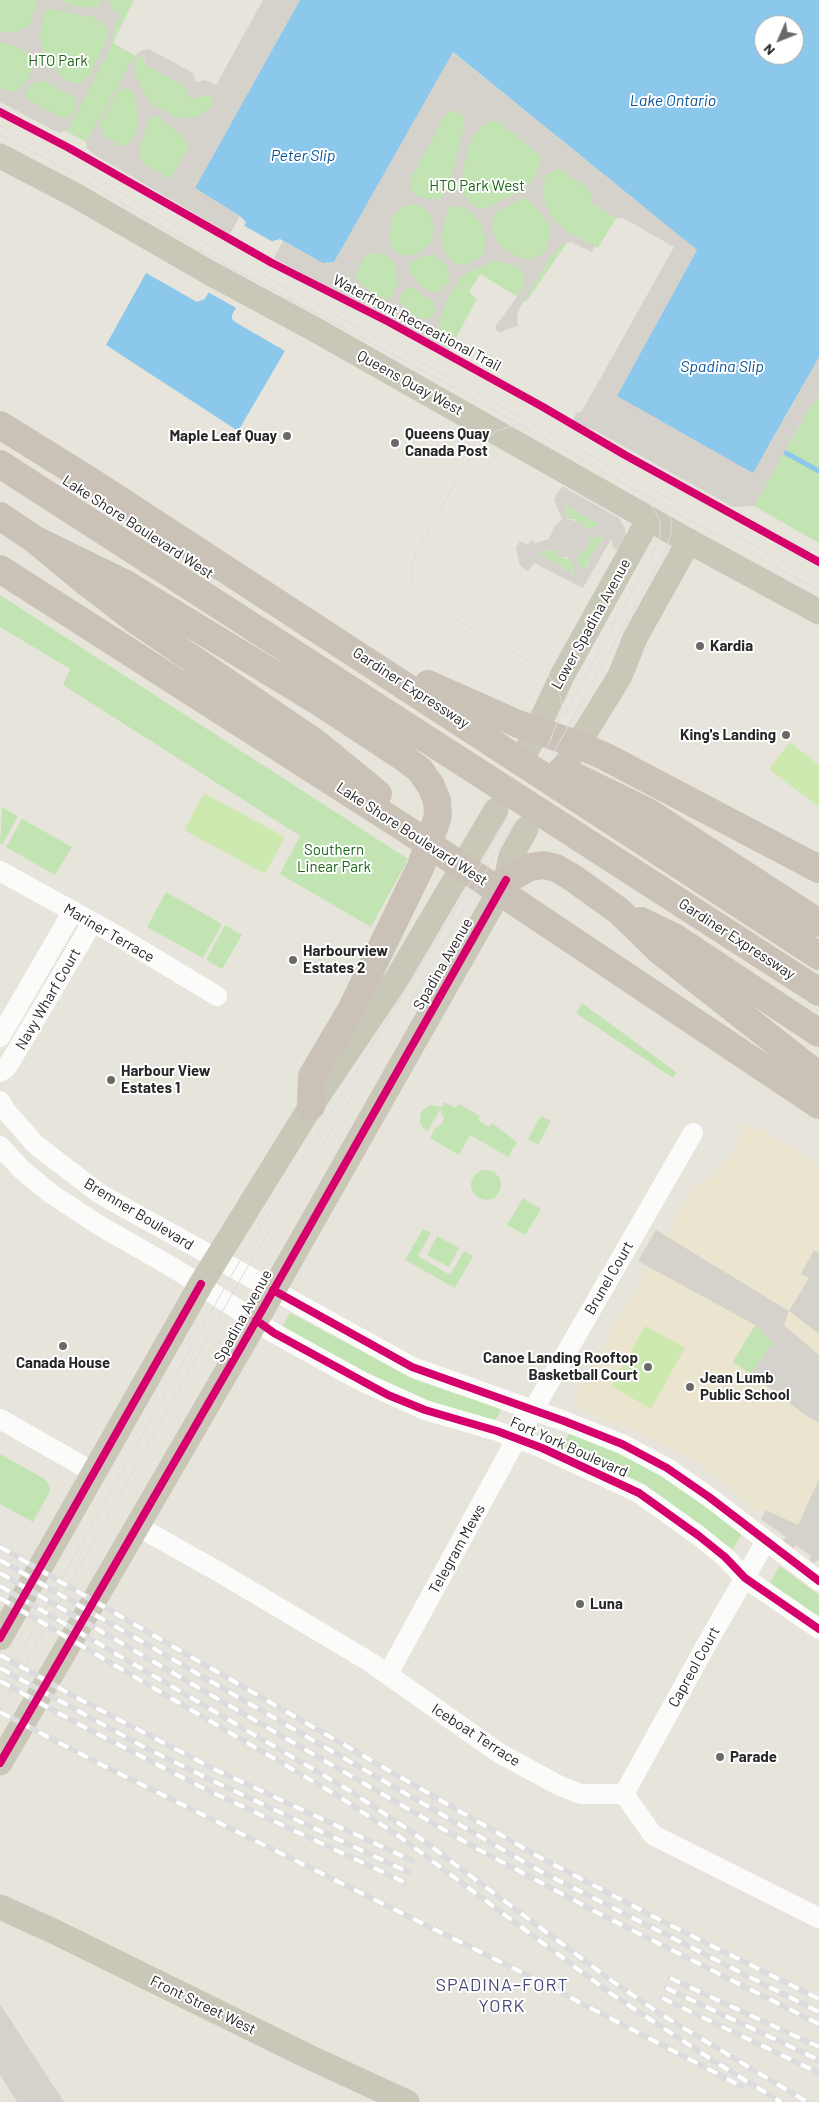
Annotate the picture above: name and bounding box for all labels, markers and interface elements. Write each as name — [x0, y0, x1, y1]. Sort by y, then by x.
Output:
north arrow — [754, 15, 804, 65]
text: N — [759, 41, 778, 59]
park label: HTO Park — [28, 52, 88, 70]
water label: Lake Ontario — [630, 91, 716, 111]
water label: Peter Slip — [271, 146, 335, 166]
park label: HTO Park West — [429, 177, 525, 195]
street label: Waterfront Recreational Trail — [330, 271, 504, 375]
street label: Queens Quay West — [354, 347, 466, 419]
water label: Spadina Slip — [680, 357, 764, 377]
place label: Queens Quay Canada Post — [405, 425, 490, 460]
place label: Maple Leaf Quay — [169, 427, 277, 445]
marker: Maple Leaf Quay — [281, 430, 293, 442]
marker: Queens Quay Canada Post — [389, 437, 401, 449]
street label: Lake Shore Boulevard West — [59, 471, 217, 583]
street label: Lower Spadina Avenue — [548, 556, 634, 692]
place label: Kardia — [710, 637, 753, 655]
marker: Kardia — [694, 640, 706, 652]
street label: Gardiner Expressway — [349, 644, 473, 732]
place label: King's Landing — [680, 726, 776, 744]
marker: King's Landing — [780, 729, 792, 741]
street label: Lake Shore Boulevard West — [333, 778, 491, 890]
park label: Southern Linear Park — [297, 841, 371, 876]
street label: Gardiner Expressway — [675, 895, 799, 983]
street label: Mariner Terrace — [60, 900, 158, 966]
street label: Spadina Avenue — [409, 915, 477, 1013]
place label: Harbourview Estates 2 — [303, 942, 388, 977]
street label: Navy Wharf Court — [12, 945, 84, 1053]
marker: Harbourview Estates 2 — [287, 954, 299, 966]
place label: Harbour View Estates 1 — [121, 1062, 210, 1097]
marker: Harbour View Estates 1 — [105, 1074, 117, 1086]
street label: Bremner Boulevard — [81, 1174, 197, 1254]
street label: Brunel Court — [581, 1238, 637, 1318]
street label: Spadina Avenue — [210, 1267, 276, 1365]
marker: Canada House — [57, 1340, 69, 1352]
place label: Canoe Landing Rooftop Basketball Court — [483, 1349, 638, 1384]
place label: Canada House — [16, 1354, 110, 1372]
marker: Canoe Landing Rooftop Basketball Court — [642, 1361, 654, 1373]
place label: Jean Lumb Public School — [700, 1369, 790, 1404]
marker: Jean Lumb Public School — [684, 1381, 696, 1393]
street label: Fort York Boulevard — [507, 1413, 631, 1481]
street label: Telegram Mews — [425, 1501, 489, 1597]
place label: Luna — [590, 1595, 623, 1613]
marker: Luna — [574, 1598, 586, 1610]
street label: Capreol Court — [664, 1624, 724, 1710]
street label: Iceboat Terrace — [428, 1700, 524, 1770]
place label: Parade — [730, 1748, 777, 1766]
marker: Parade — [714, 1751, 726, 1763]
street label: Front Street West — [147, 1972, 259, 2038]
district label: SPADINA–FORT YORK — [434, 1974, 570, 2016]

